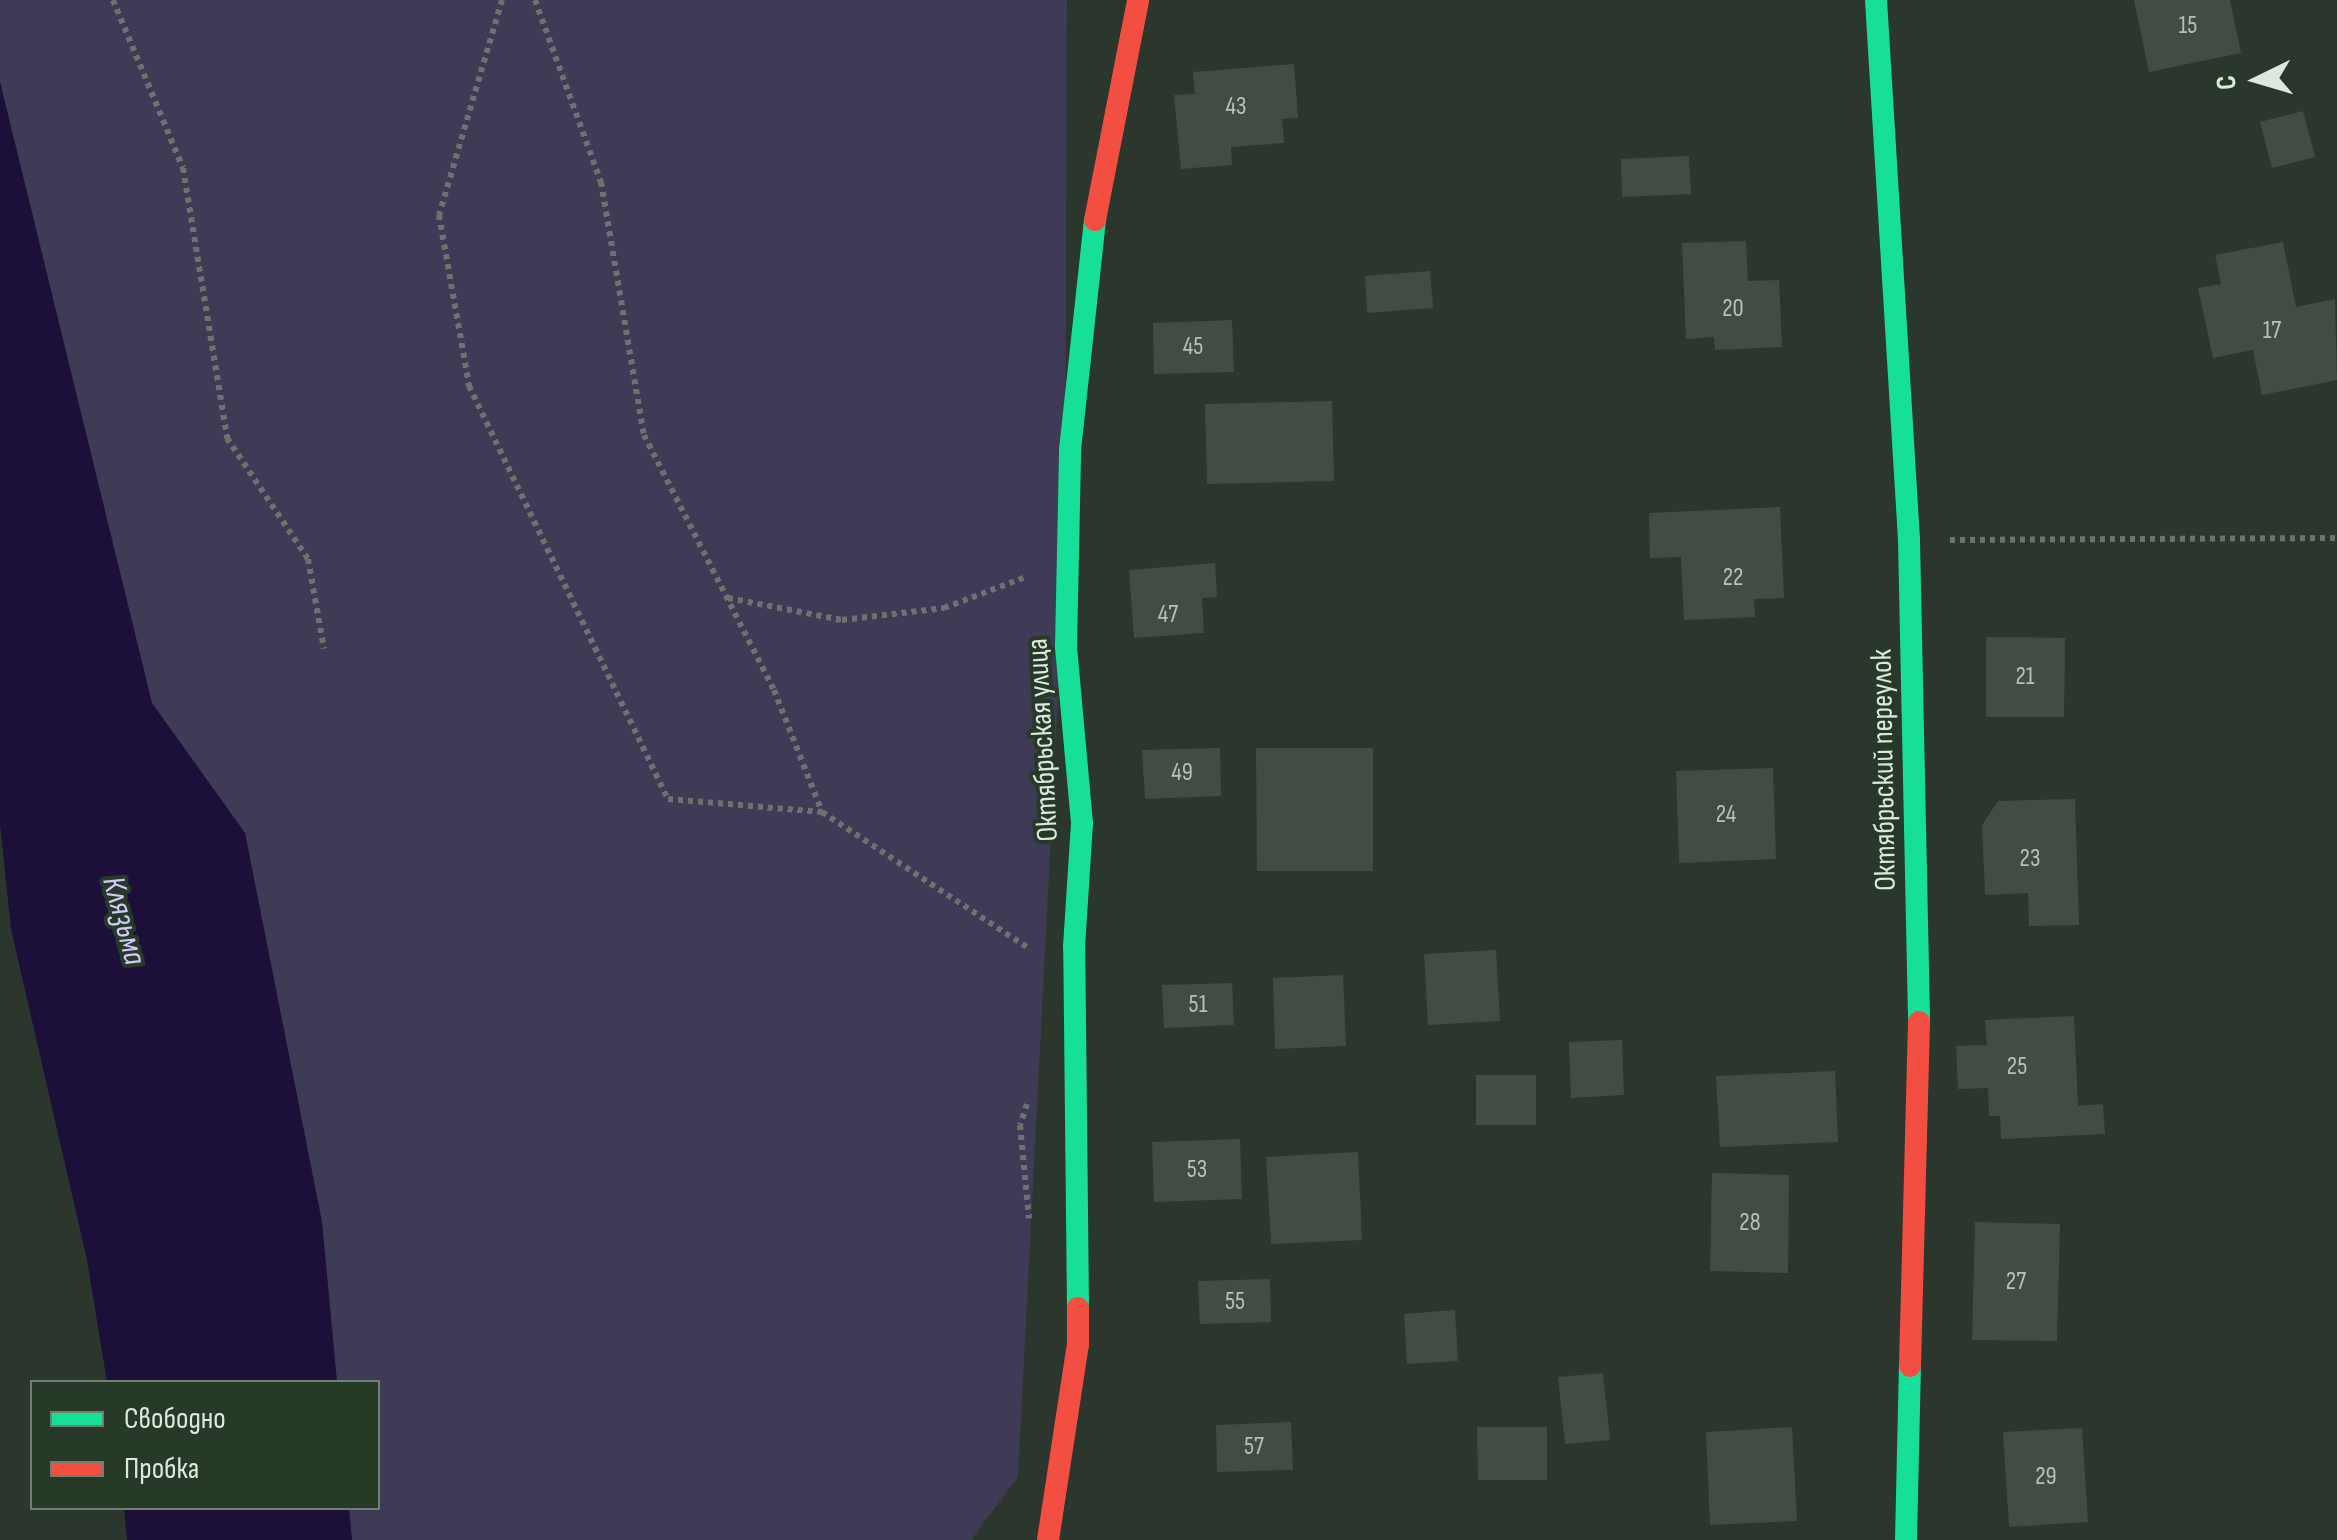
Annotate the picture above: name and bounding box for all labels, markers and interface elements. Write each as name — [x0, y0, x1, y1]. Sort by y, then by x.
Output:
house number: 15 — [2179, 11, 2197, 41]
north arrow — [2207, 30, 2307, 130]
text: С — [2210, 74, 2244, 91]
house number: 43 — [1225, 92, 1247, 122]
house number: 20 — [1722, 294, 1744, 324]
house number: 17 — [2263, 316, 2281, 346]
house number: 45 — [1183, 332, 1203, 362]
house number: 22 — [1723, 563, 1743, 593]
house number: 47 — [1158, 600, 1178, 630]
street label: Октябрьская улица — [1020, 638, 1066, 842]
street label: Октябрьский переулок — [1864, 649, 1904, 891]
house number: 21 — [2015, 662, 2035, 692]
house number: 49 — [1171, 758, 1193, 788]
house number: 24 — [1716, 800, 1736, 830]
house number: 23 — [2020, 844, 2040, 874]
water label: Клязьма — [93, 873, 153, 969]
house number: 51 — [1189, 990, 1207, 1020]
house number: 25 — [2007, 1052, 2027, 1082]
house number: 53 — [1187, 1155, 1207, 1185]
house number: 28 — [1739, 1208, 1761, 1238]
house number: 27 — [2006, 1267, 2026, 1297]
house number: 55 — [1225, 1287, 1245, 1317]
legend — [30, 1380, 380, 1510]
text: Свободно — [124, 1401, 226, 1437]
house number: 57 — [1244, 1432, 1264, 1462]
text: Пробка — [124, 1451, 199, 1487]
house number: 29 — [2035, 1462, 2057, 1492]

